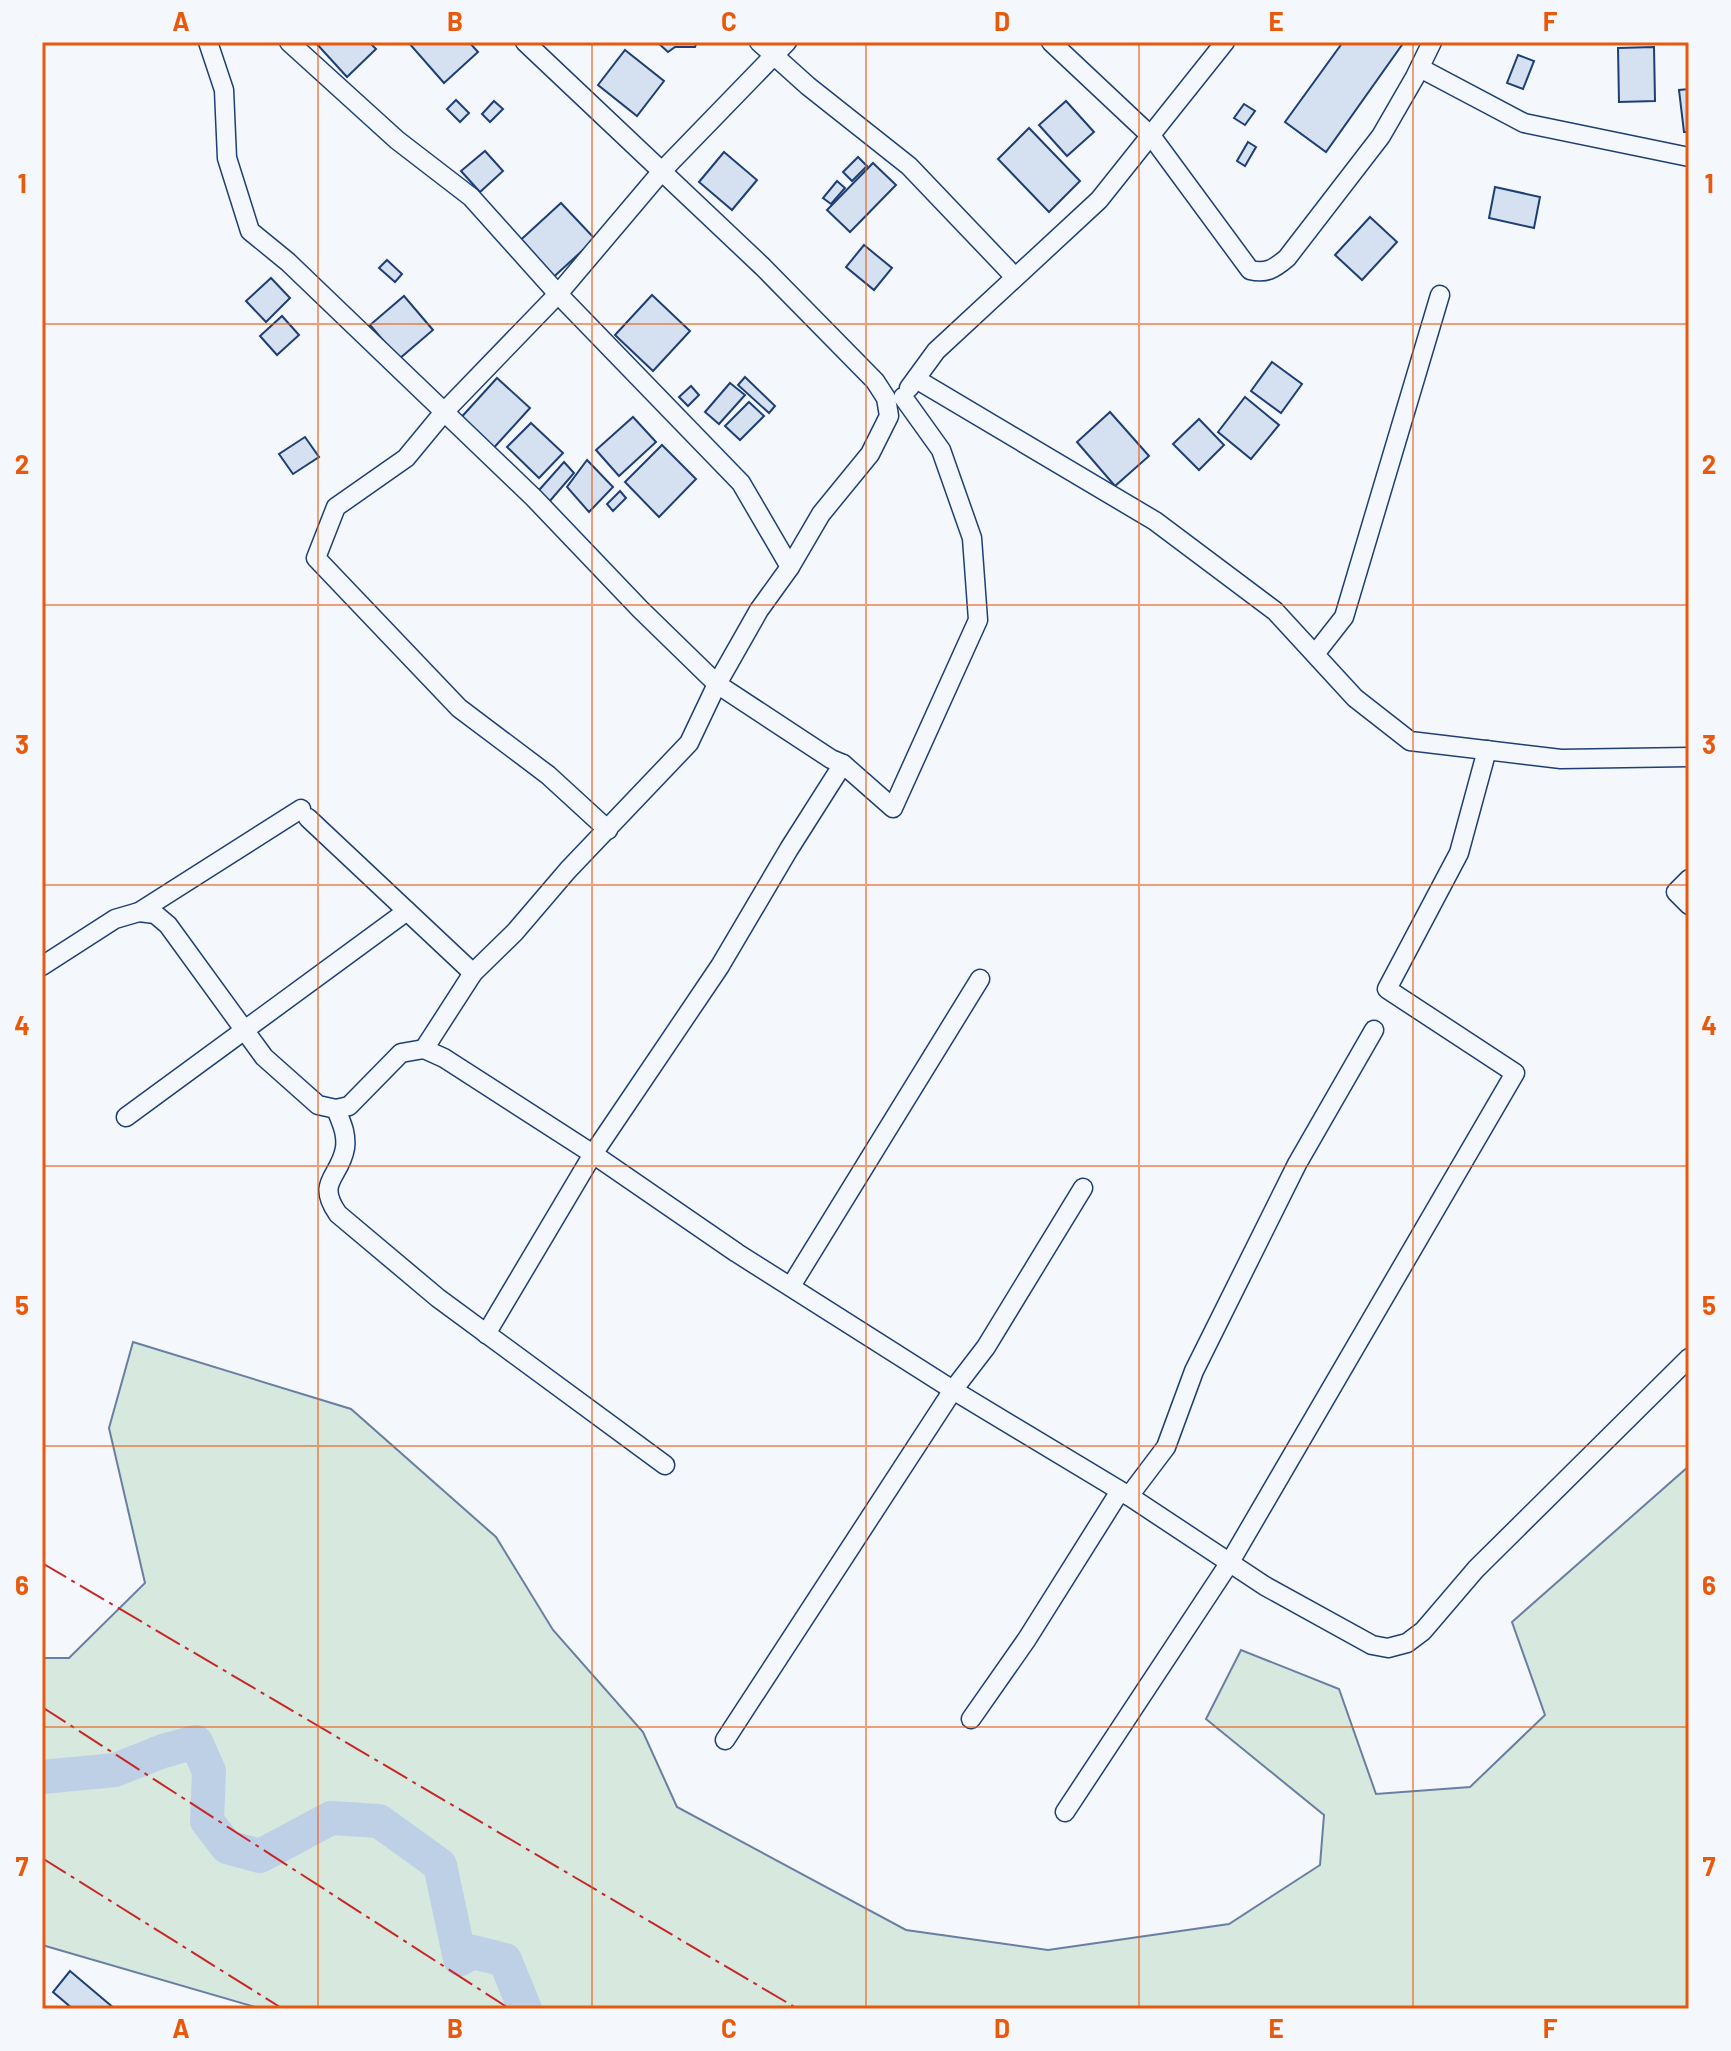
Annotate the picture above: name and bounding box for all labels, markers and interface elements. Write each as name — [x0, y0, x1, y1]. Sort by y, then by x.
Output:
text: A — [172, 5, 190, 36]
text: B — [447, 5, 463, 36]
text: C — [721, 5, 737, 36]
text: D — [994, 5, 1010, 36]
text: E — [1268, 5, 1284, 36]
text: F — [1543, 5, 1558, 36]
text: 1 — [17, 167, 27, 198]
text: 1 — [1704, 167, 1714, 198]
text: 2 — [15, 448, 29, 479]
text: 2 — [1702, 448, 1716, 479]
text: 3 — [15, 728, 29, 759]
text: 3 — [1702, 728, 1716, 759]
text: 4 — [14, 1009, 30, 1040]
text: 4 — [1701, 1009, 1717, 1040]
text: 5 — [15, 1289, 29, 1320]
text: 5 — [1702, 1289, 1716, 1320]
text: 6 — [15, 1569, 29, 1600]
text: 6 — [1702, 1569, 1716, 1600]
text: 7 — [16, 1850, 29, 1881]
text: 7 — [1703, 1850, 1716, 1881]
text: A — [172, 2012, 190, 2043]
text: B — [447, 2012, 463, 2043]
text: C — [721, 2012, 737, 2043]
text: D — [994, 2012, 1010, 2043]
text: E — [1268, 2012, 1284, 2043]
text: F — [1543, 2012, 1558, 2043]

